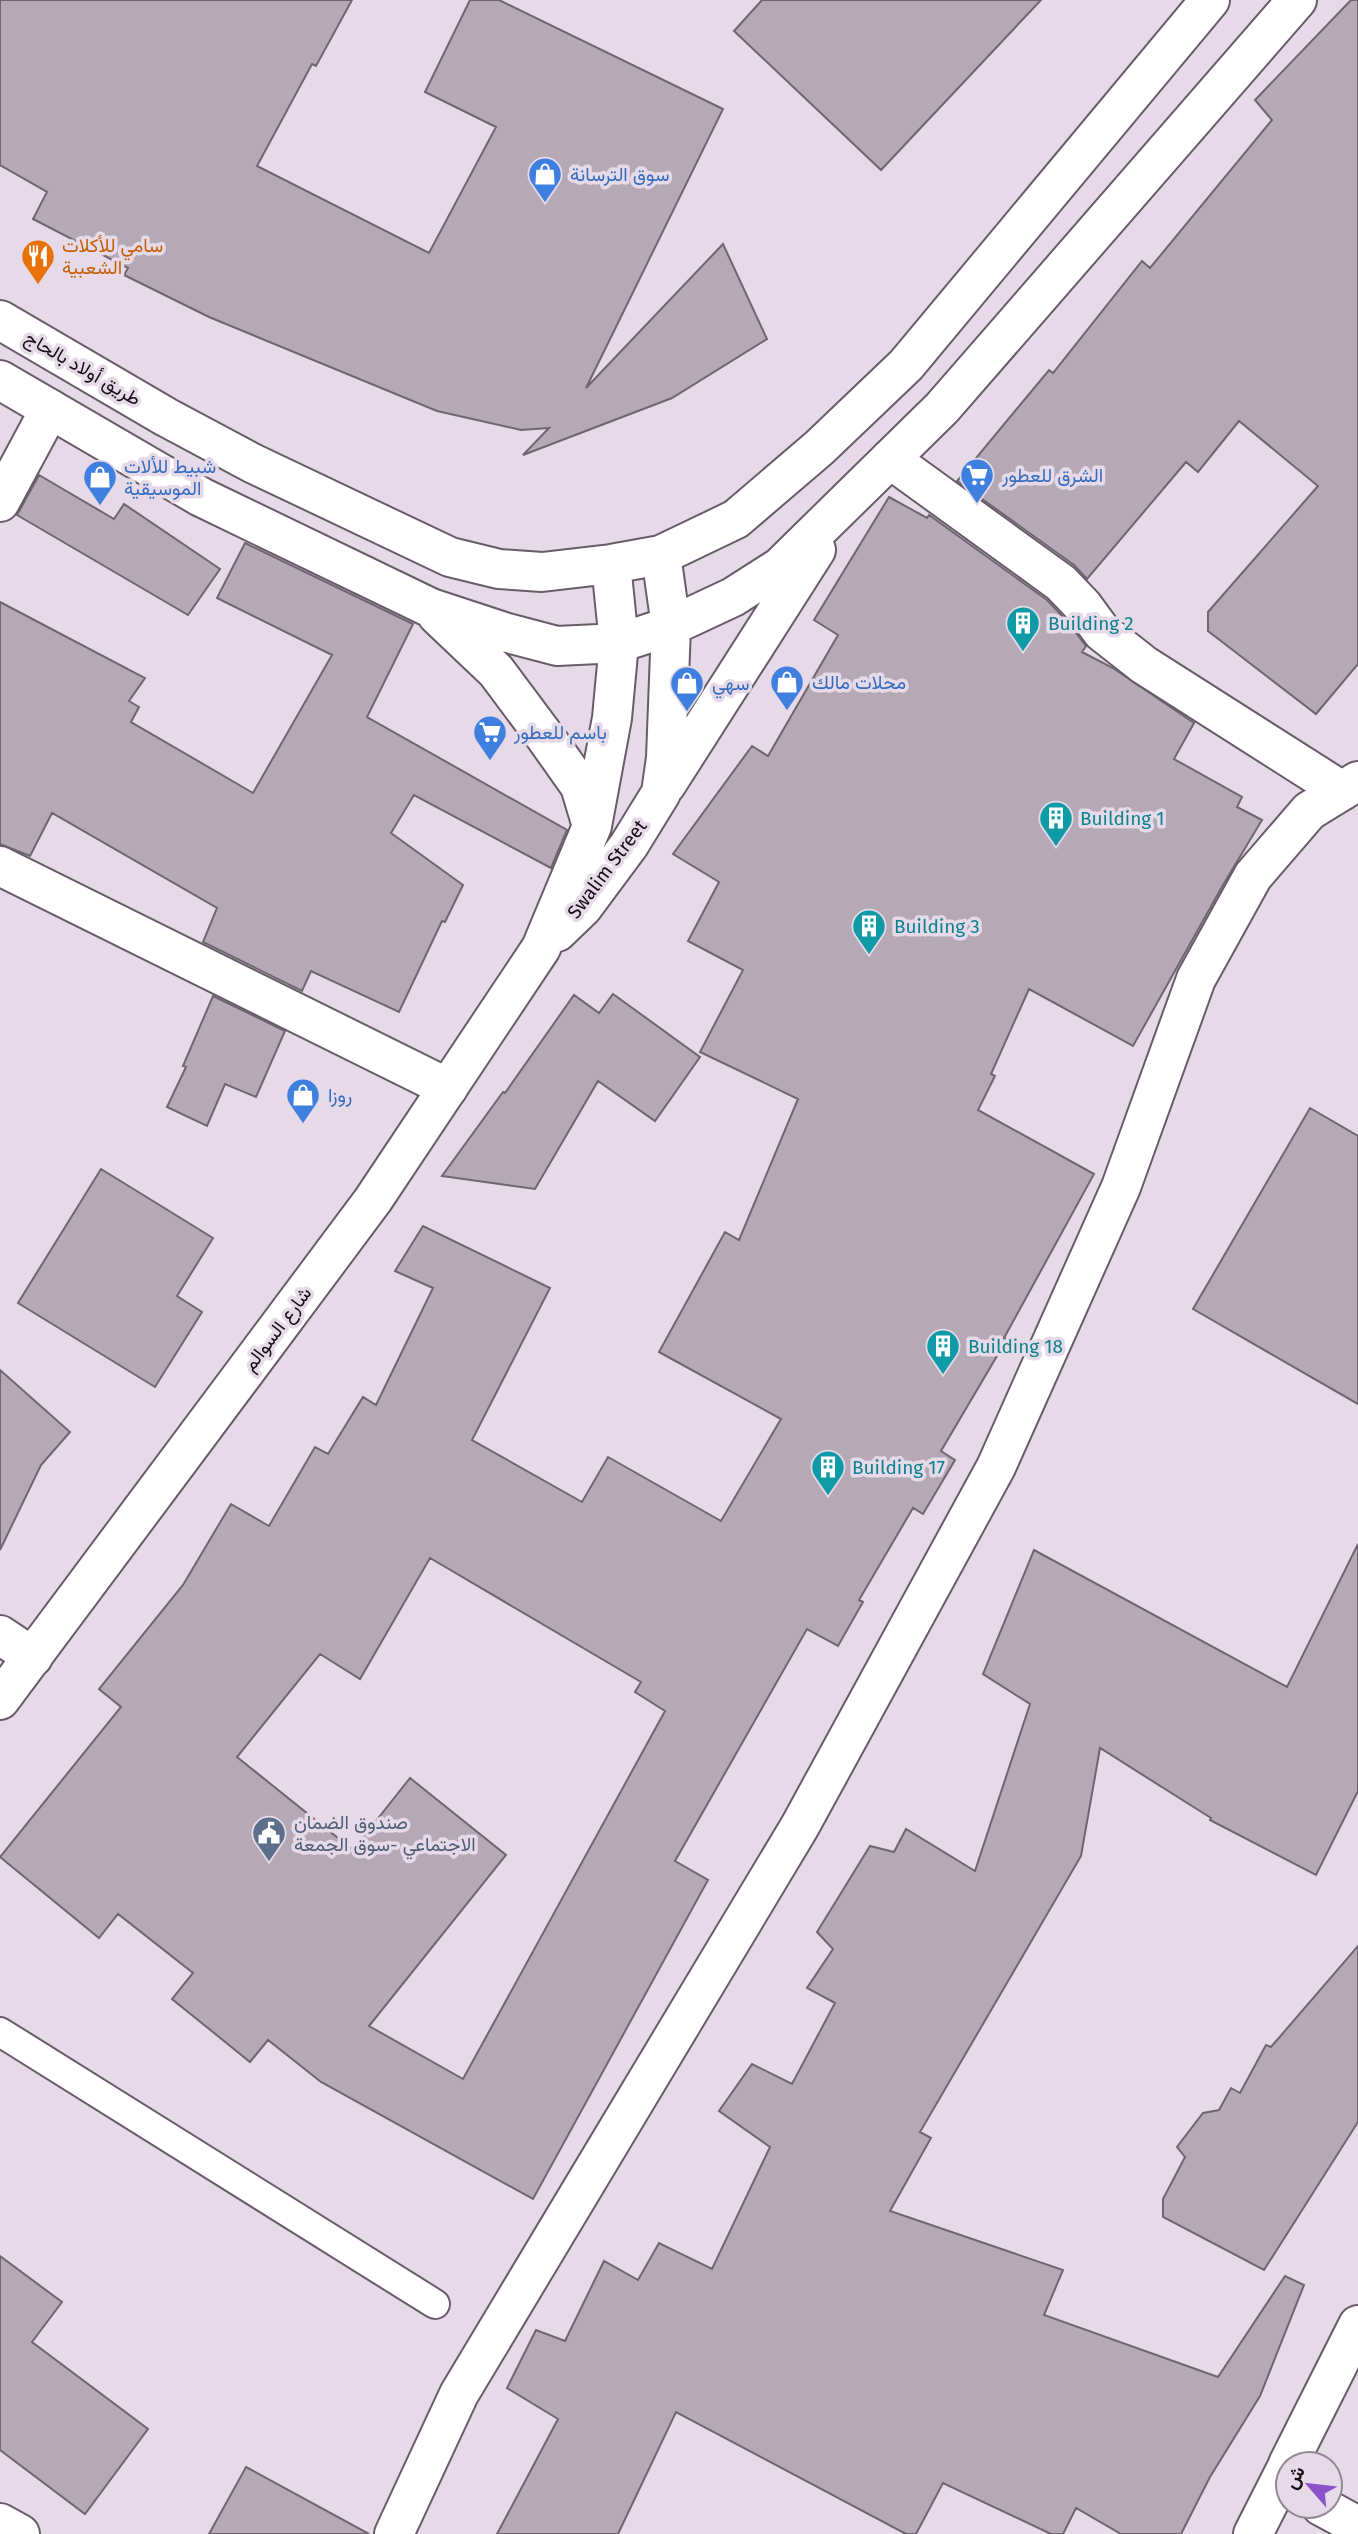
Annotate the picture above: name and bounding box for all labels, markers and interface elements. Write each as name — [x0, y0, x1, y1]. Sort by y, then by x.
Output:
shop icon: سوق الترسانة — [526, 155, 564, 204]
place label: سوق الترسانة — [570, 163, 669, 186]
place label: سامي للأكلات الشعبية — [62, 234, 163, 279]
restaurant icon: سامي للأكلات الشعبية — [19, 237, 57, 286]
street label: طريق أولاد بالحاج — [21, 326, 145, 411]
place label: شبيط للألات الموسيقية — [124, 455, 216, 500]
supermarket icon: الشرق للعطور — [958, 456, 996, 505]
shop icon: شبيط للألات الموسيقية — [81, 458, 119, 507]
place label: الشرق للعطور — [1001, 464, 1103, 487]
building icon: Building 2 — [1004, 604, 1042, 653]
place label: Building 2 — [1048, 612, 1134, 635]
shop icon: محلات مالك — [768, 663, 806, 712]
shop icon: سهي — [668, 664, 706, 713]
place label: محلات مالك — [812, 671, 906, 694]
place label: سهي — [712, 672, 750, 699]
supermarket icon: باسم للعطور — [471, 713, 509, 762]
place label: باسم للعطور — [513, 721, 607, 745]
building icon: Building 1 — [1037, 799, 1075, 848]
place label: Building 1 — [1080, 807, 1164, 830]
street label: Swalim Street — [562, 815, 652, 923]
building icon: Building 3 — [850, 907, 888, 956]
place label: Building 3 — [894, 915, 980, 938]
shop icon: روزا — [284, 1076, 322, 1125]
place label: روزا — [328, 1084, 352, 1107]
street label: شارع السوالم — [238, 1282, 317, 1376]
building icon: Building 18 — [924, 1327, 962, 1376]
place label: Building 18 — [968, 1335, 1063, 1358]
building icon: Building 17 — [809, 1448, 847, 1497]
place label: Building 17 — [852, 1456, 945, 1479]
place label: صندوق الضمان الاجتماعي -سوق الجمعة — [294, 1811, 476, 1860]
public building icon: صندوق الضمان الاجتماعي -سوق الجمعة — [250, 1814, 288, 1863]
north arrow — [1274, 2450, 1344, 2520]
text: ش — [1279, 2462, 1310, 2493]

